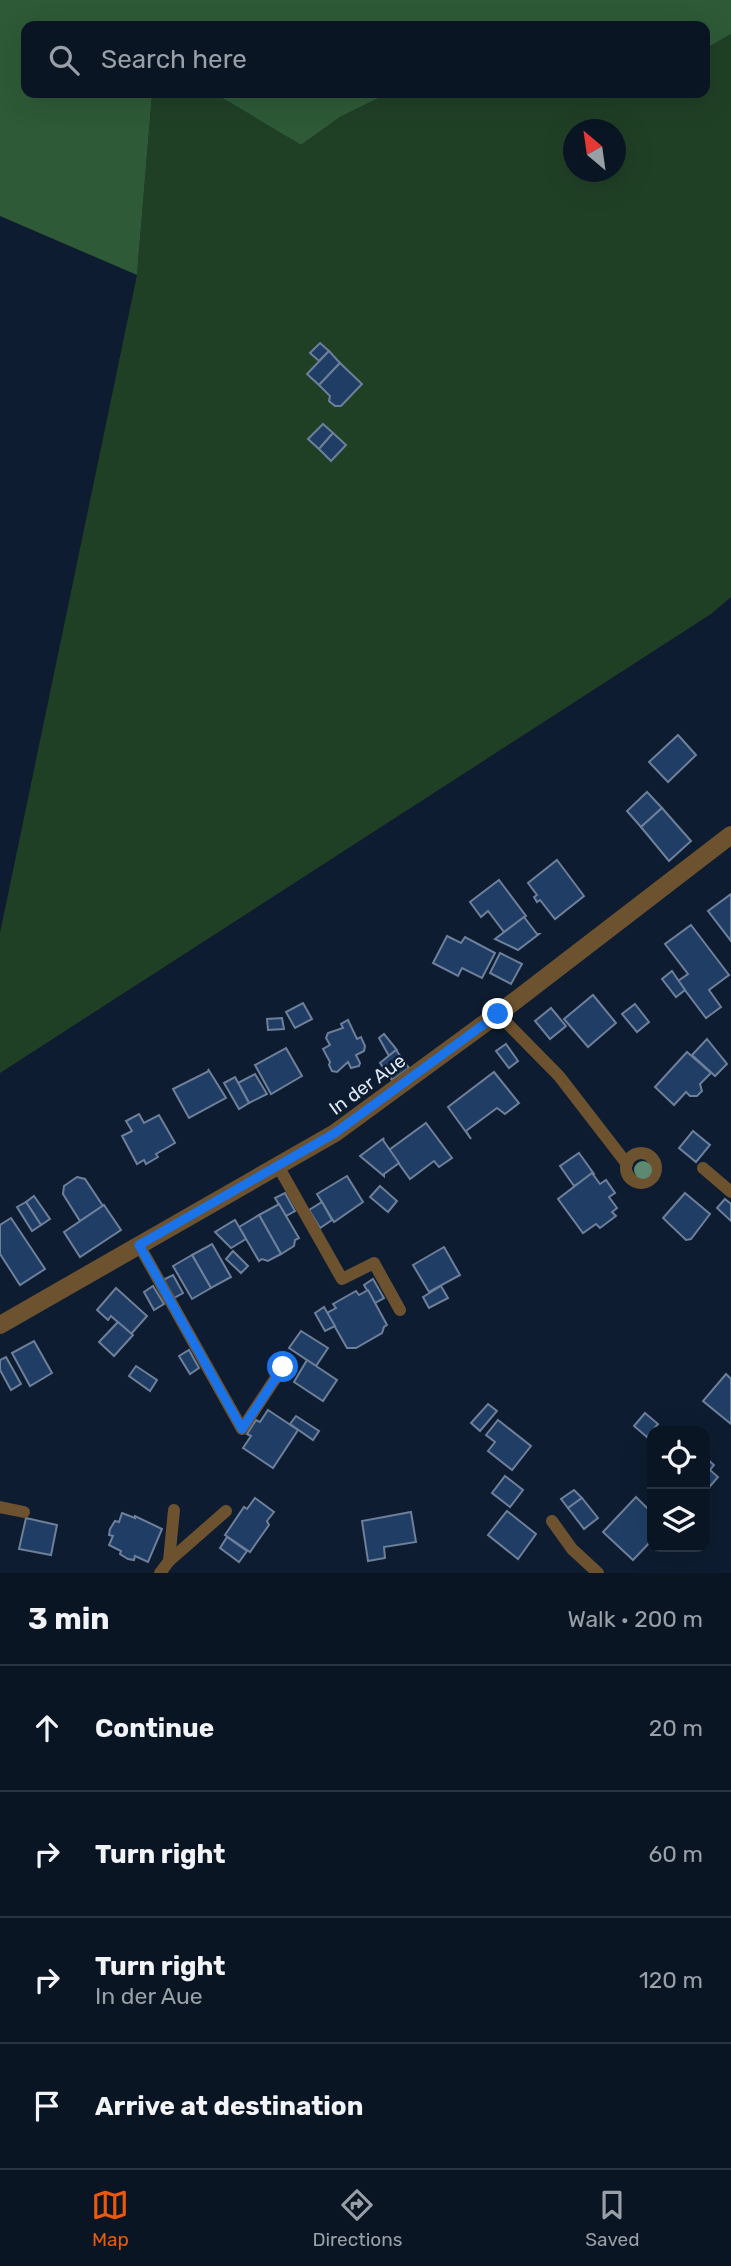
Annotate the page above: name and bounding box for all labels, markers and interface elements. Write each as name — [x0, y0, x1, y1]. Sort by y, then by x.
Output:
search box — [21, 21, 710, 98]
icon: search — [45, 41, 83, 79]
text: Search here — [101, 44, 247, 75]
north arrow — [563, 119, 626, 182]
route end — [482, 998, 513, 1029]
street label: In der Aue — [325, 1049, 410, 1120]
route start — [267, 1351, 298, 1382]
map controls — [647, 1426, 710, 1552]
button: locate — [647, 1426, 710, 1489]
button: layers — [647, 1489, 710, 1552]
text: 3 min — [28, 1601, 110, 1637]
text: Walk · 200 m — [568, 1605, 703, 1633]
icon: ahead — [28, 1709, 66, 1747]
text: Continue — [95, 1713, 214, 1744]
text: 20 m — [649, 1714, 703, 1742]
icon: right — [28, 1835, 66, 1873]
text: Turn right — [95, 1839, 225, 1870]
text: 60 m — [648, 1840, 703, 1868]
text: Turn right — [95, 1951, 225, 1982]
icon: right — [28, 1961, 66, 1999]
text: 120 m — [639, 1966, 703, 1994]
text: In der Aue — [95, 1982, 203, 2010]
icon: arrive — [28, 2087, 66, 2125]
text: Arrive at destination — [95, 2091, 363, 2122]
tab: Map — [91, 2186, 129, 2251]
tab: Directions — [312, 2186, 402, 2251]
tab: Saved — [585, 2186, 640, 2251]

